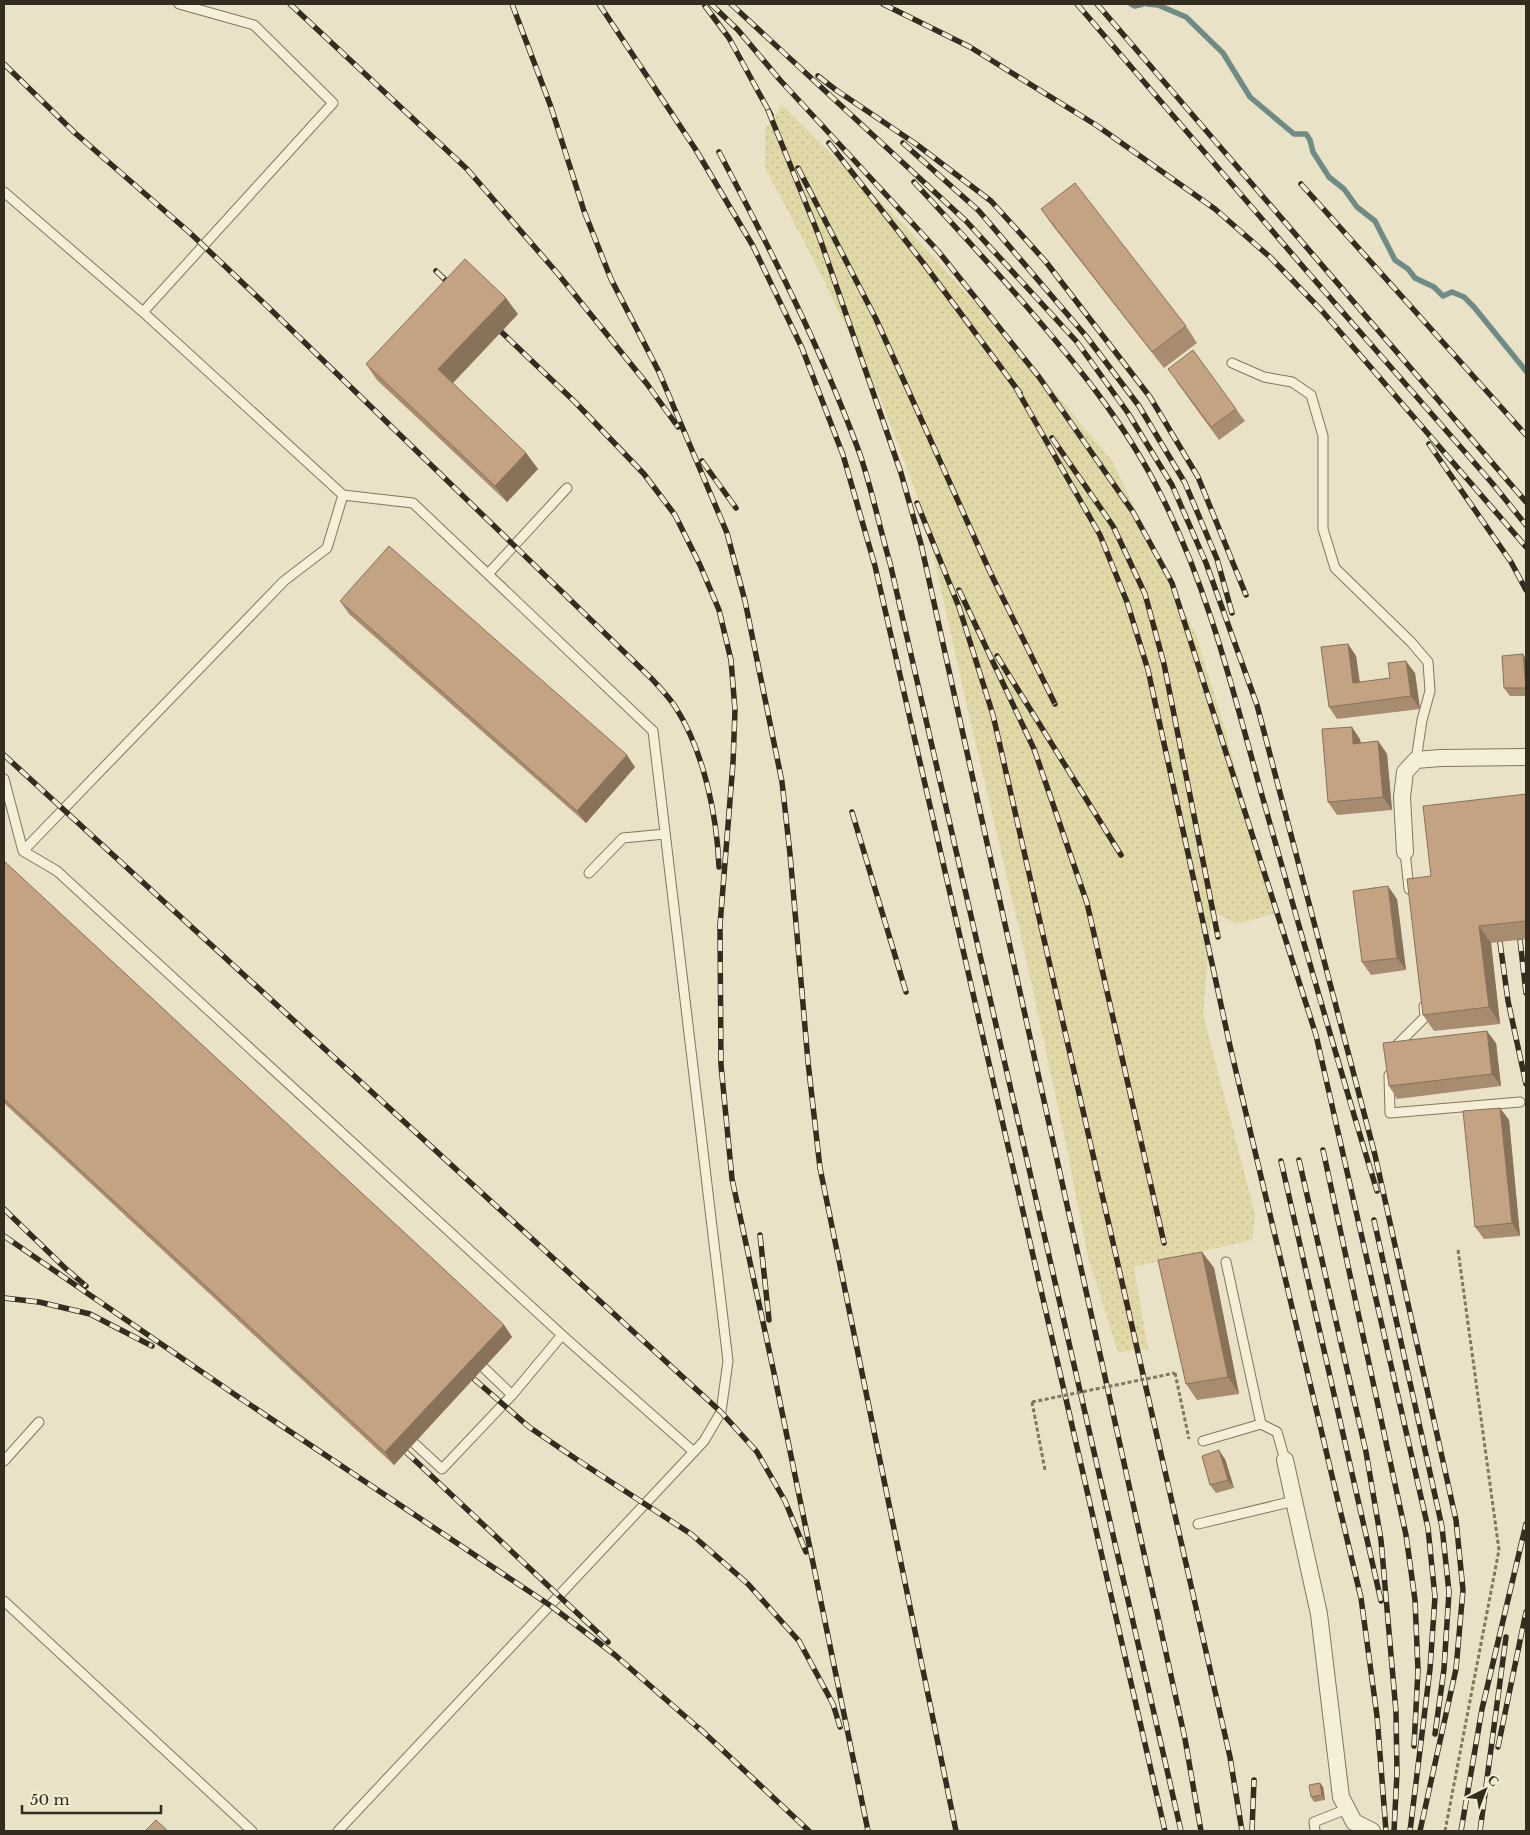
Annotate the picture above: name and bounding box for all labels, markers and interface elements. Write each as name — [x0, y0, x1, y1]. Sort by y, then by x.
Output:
north arrow — [1460, 1765, 1510, 1815]
text: С — [1484, 1770, 1503, 1790]
scale bar — [22, 1782, 161, 1814]
text: 50 m — [30, 1790, 70, 1809]

